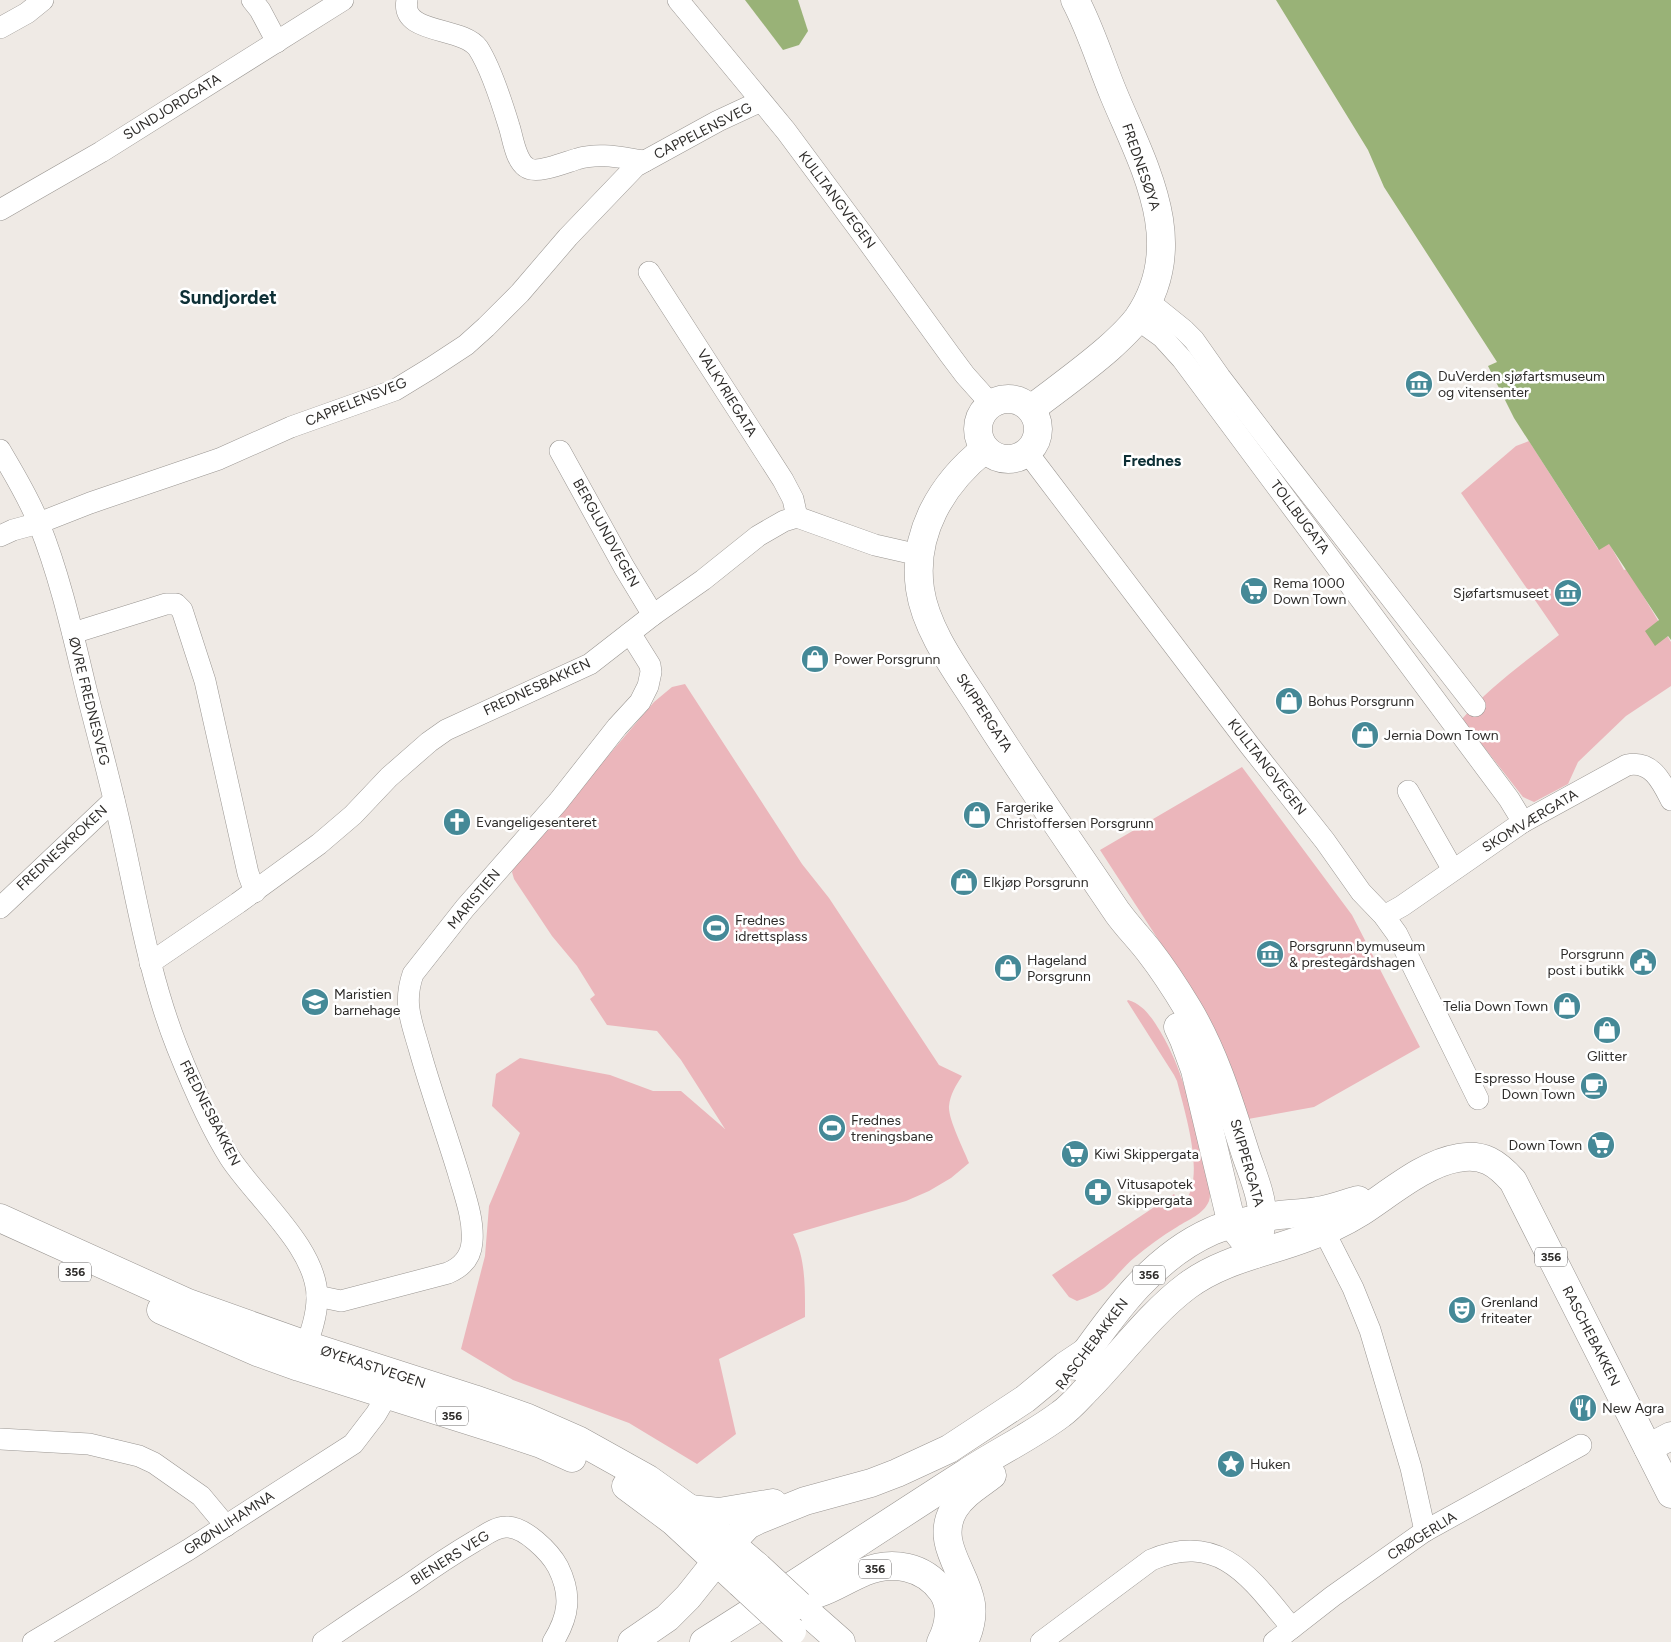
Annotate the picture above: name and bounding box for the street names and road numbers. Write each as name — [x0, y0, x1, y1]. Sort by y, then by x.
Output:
street label: SUNDJORDGATA — [120, 70, 224, 144]
street label: CAPPELENSVEG — [651, 99, 755, 163]
street label: FREDNESØYA — [1118, 121, 1164, 213]
street label: KULLTANGVEGEN — [795, 148, 879, 252]
street label: VALKYRIEGATA — [693, 346, 761, 440]
street label: CAPPELENSVEG — [303, 374, 409, 430]
street label: BERGLUNDVEGEN — [569, 476, 643, 590]
street label: TOLLBUGATA — [1267, 477, 1333, 558]
street label: ØVRE FREDNESVEG — [65, 635, 113, 767]
street label: FREDNESBAKKEN — [481, 655, 593, 719]
street label: SKIPPERGATA — [952, 671, 1016, 756]
street label: KULLTANGVEGEN — [1224, 715, 1310, 819]
street label: SKOMVÆRGATA — [1479, 786, 1581, 856]
street label: FREDNESKROKEN — [13, 802, 111, 894]
street label: MARISTIEN — [444, 866, 504, 932]
street label: FREDNESBAKKEN — [176, 1057, 244, 1169]
street label: SKIPPERGATA — [1226, 1117, 1268, 1209]
road number: 356 — [1535, 1248, 1567, 1266]
road number: 356 — [59, 1262, 91, 1282]
road number: 356 — [1133, 1266, 1165, 1284]
street label: RASCHEBAKKEN — [1558, 1283, 1624, 1389]
street label: RASCHEBAKKEN — [1052, 1295, 1132, 1393]
street label: ØYEKASTVEGEN — [318, 1342, 428, 1392]
road number: 356 — [436, 1406, 468, 1425]
street label: GRØNLIHAMNA — [181, 1487, 278, 1559]
street label: CRØGERLIA — [1384, 1508, 1460, 1564]
street label: BIENERS VEG — [408, 1527, 493, 1589]
road number: 356 — [859, 1560, 891, 1578]

